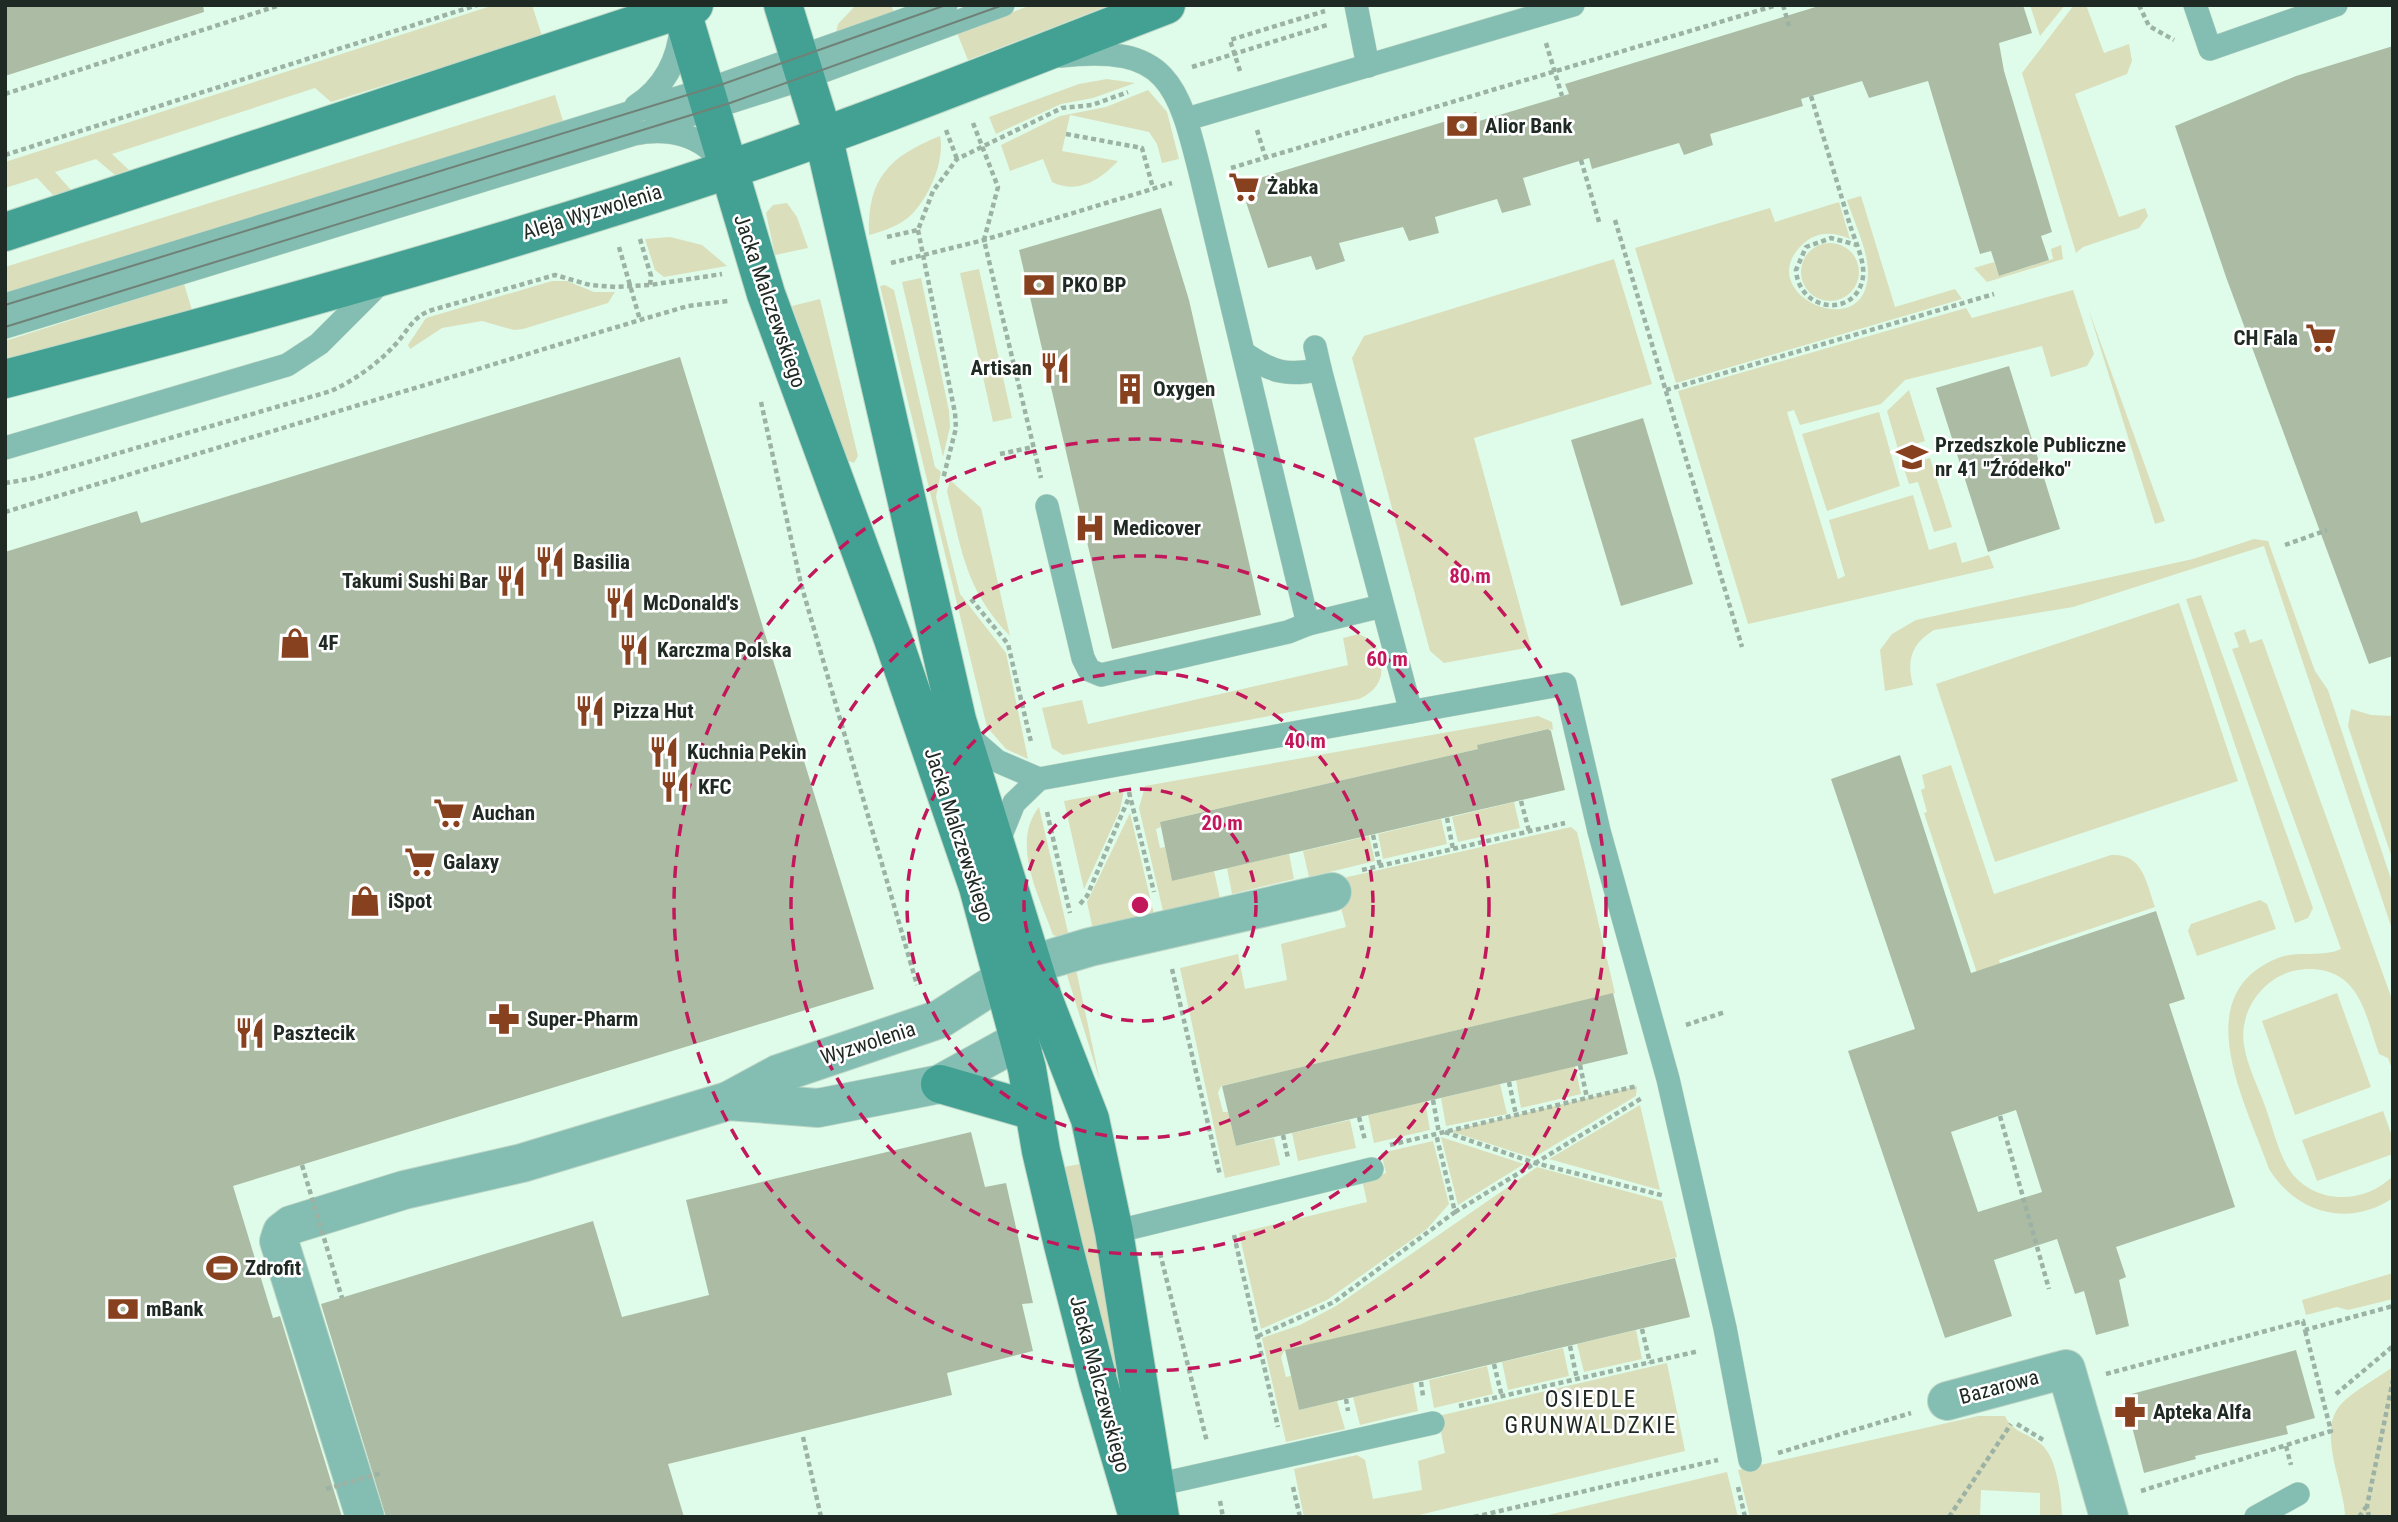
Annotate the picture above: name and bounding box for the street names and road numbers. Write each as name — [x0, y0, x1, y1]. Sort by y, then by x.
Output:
street label: Aleja Wyzwolenia — [520, 179, 664, 245]
street label: Jacka Malczewskiego — [729, 211, 811, 391]
street label: Jacka Malczewskiego — [919, 745, 999, 925]
street label: Wyzwolenia — [818, 1016, 918, 1070]
street label: Jacka Malczewskiego — [1065, 1293, 1135, 1475]
street label: Bazarowa — [1957, 1365, 2041, 1409]

